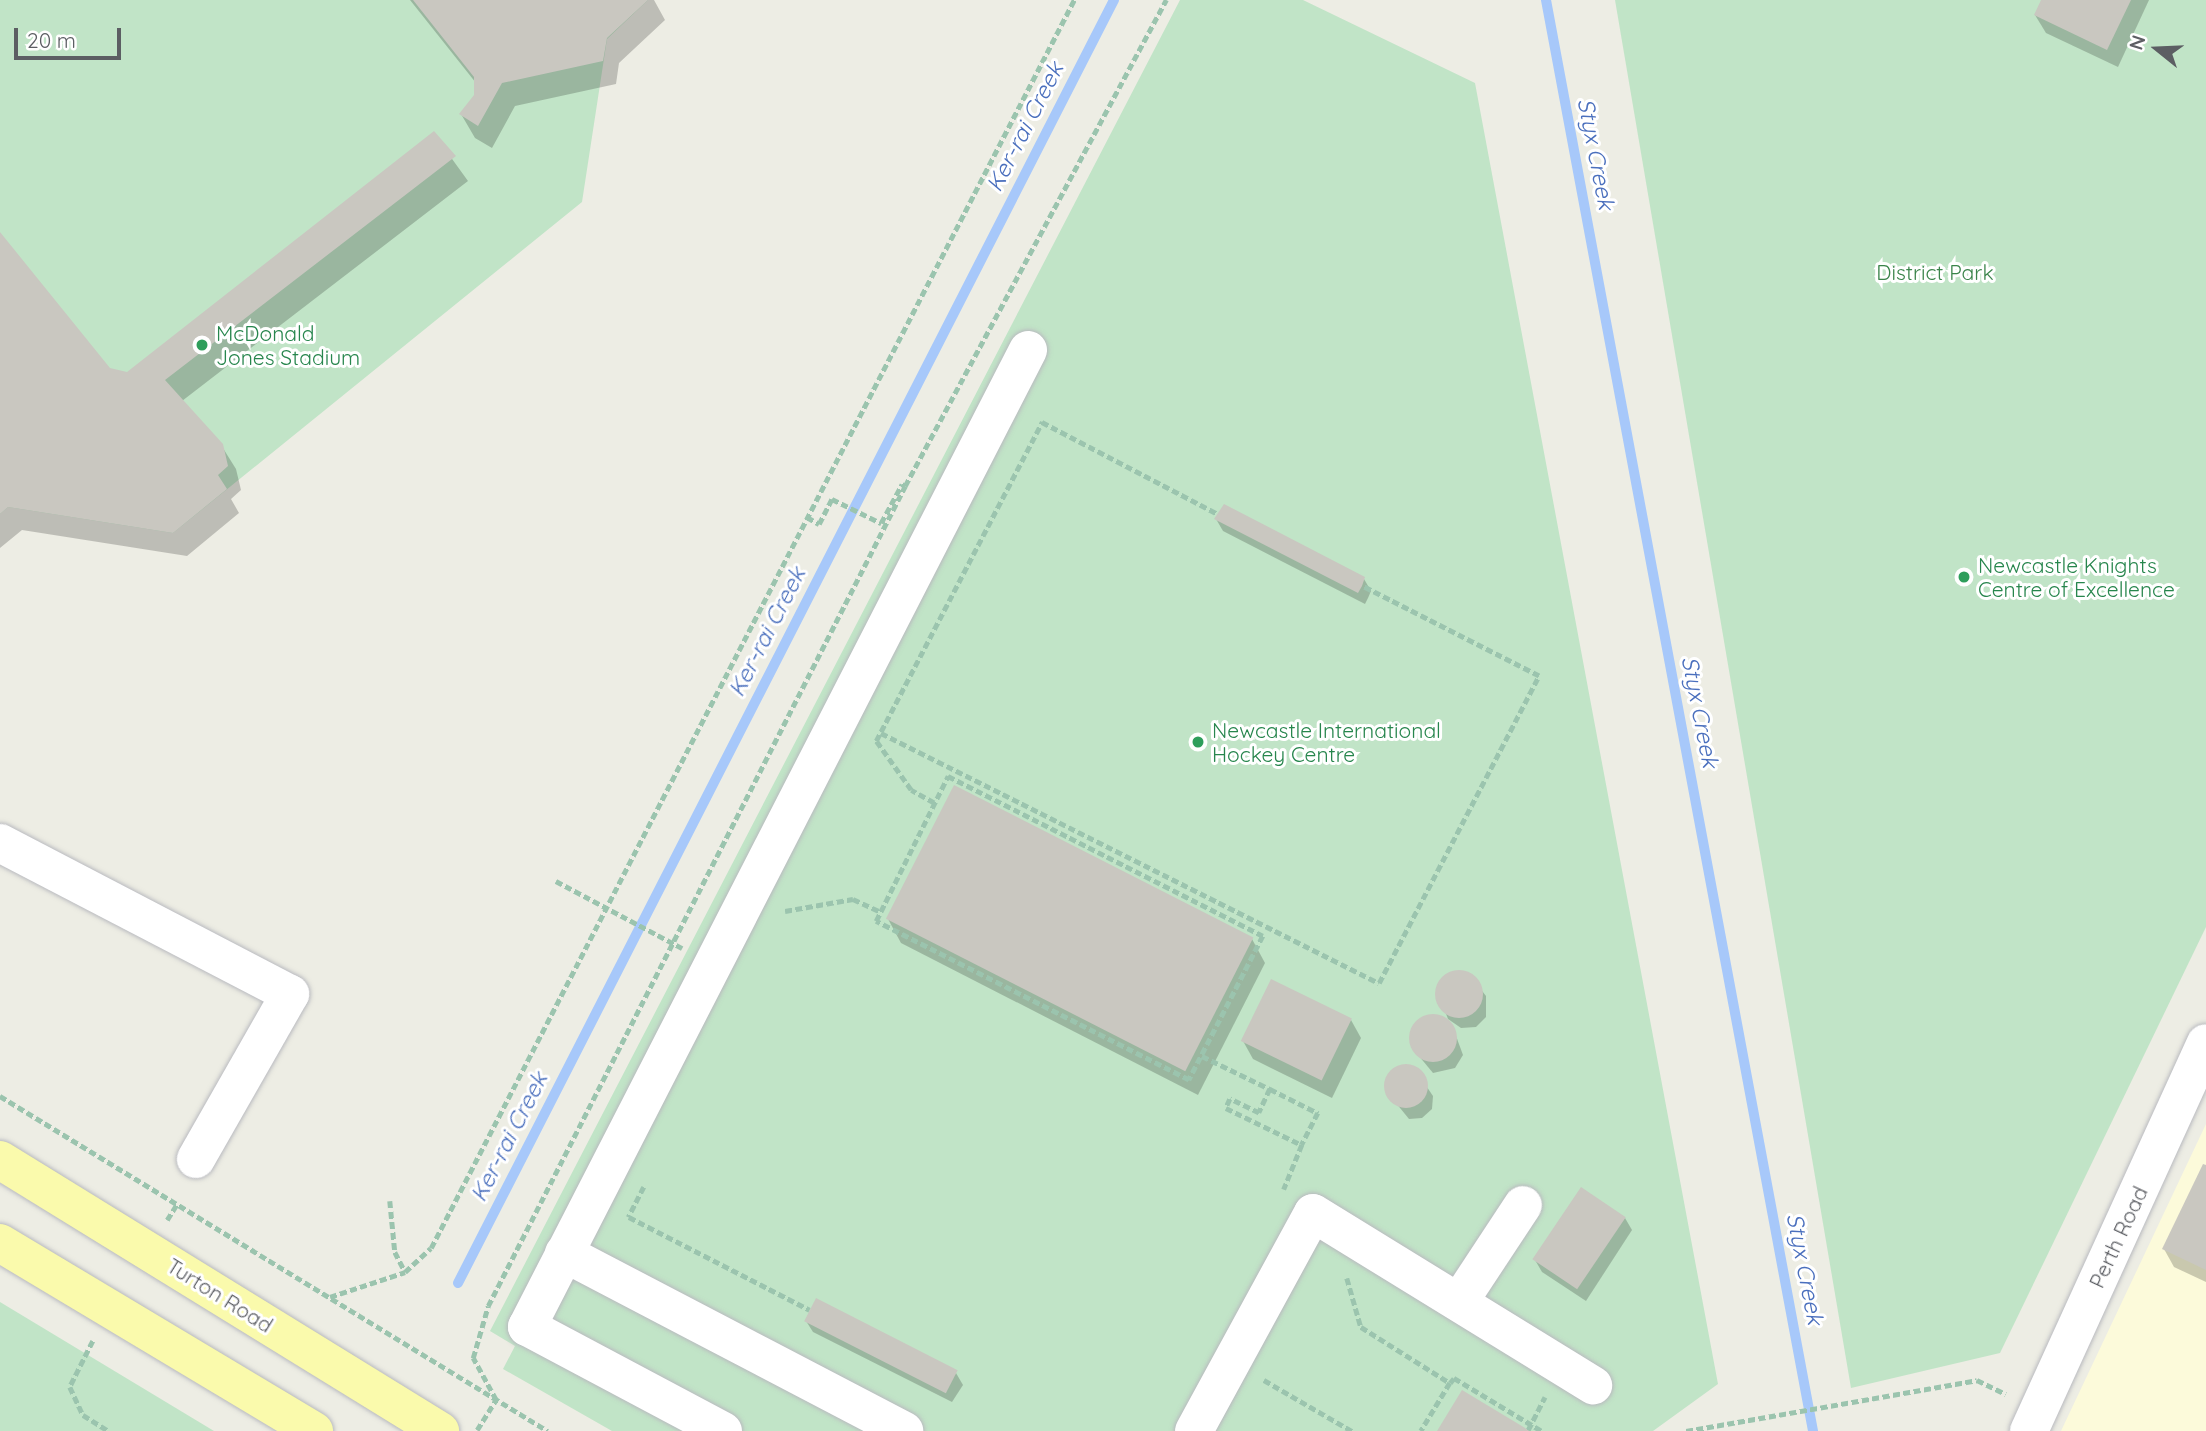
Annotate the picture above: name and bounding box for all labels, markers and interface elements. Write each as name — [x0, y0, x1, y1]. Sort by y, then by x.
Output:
scale bar — [18, 14, 124, 58]
north arrow — [2122, 14, 2192, 84]
text: 20 m — [27, 27, 76, 53]
text: N — [2123, 32, 2151, 53]
water label: Ker-rai Creek — [981, 58, 1069, 196]
water label: Styx Creek — [1572, 96, 1620, 212]
park label: District Park — [1876, 259, 1994, 285]
place label: McDonald Jones Stadium — [216, 320, 360, 370]
marker: McDonald Jones Stadium — [194, 337, 210, 353]
place label: Newcastle Knights Centre of Excellence — [1978, 552, 2175, 602]
water label: Ker-rai Creek — [723, 563, 811, 701]
marker: Newcastle Knights Centre of Excellence — [1956, 569, 1972, 585]
water label: Styx Creek — [1676, 654, 1724, 770]
place label: Newcastle International Hockey Centre — [1212, 717, 1441, 767]
marker: Newcastle International Hockey Centre — [1190, 734, 1206, 750]
water label: Ker-rai Creek — [465, 1068, 553, 1206]
street label: Perth Road — [2084, 1182, 2152, 1292]
water label: Styx Creek — [1781, 1211, 1829, 1327]
street label: Turton Road — [162, 1253, 278, 1337]

